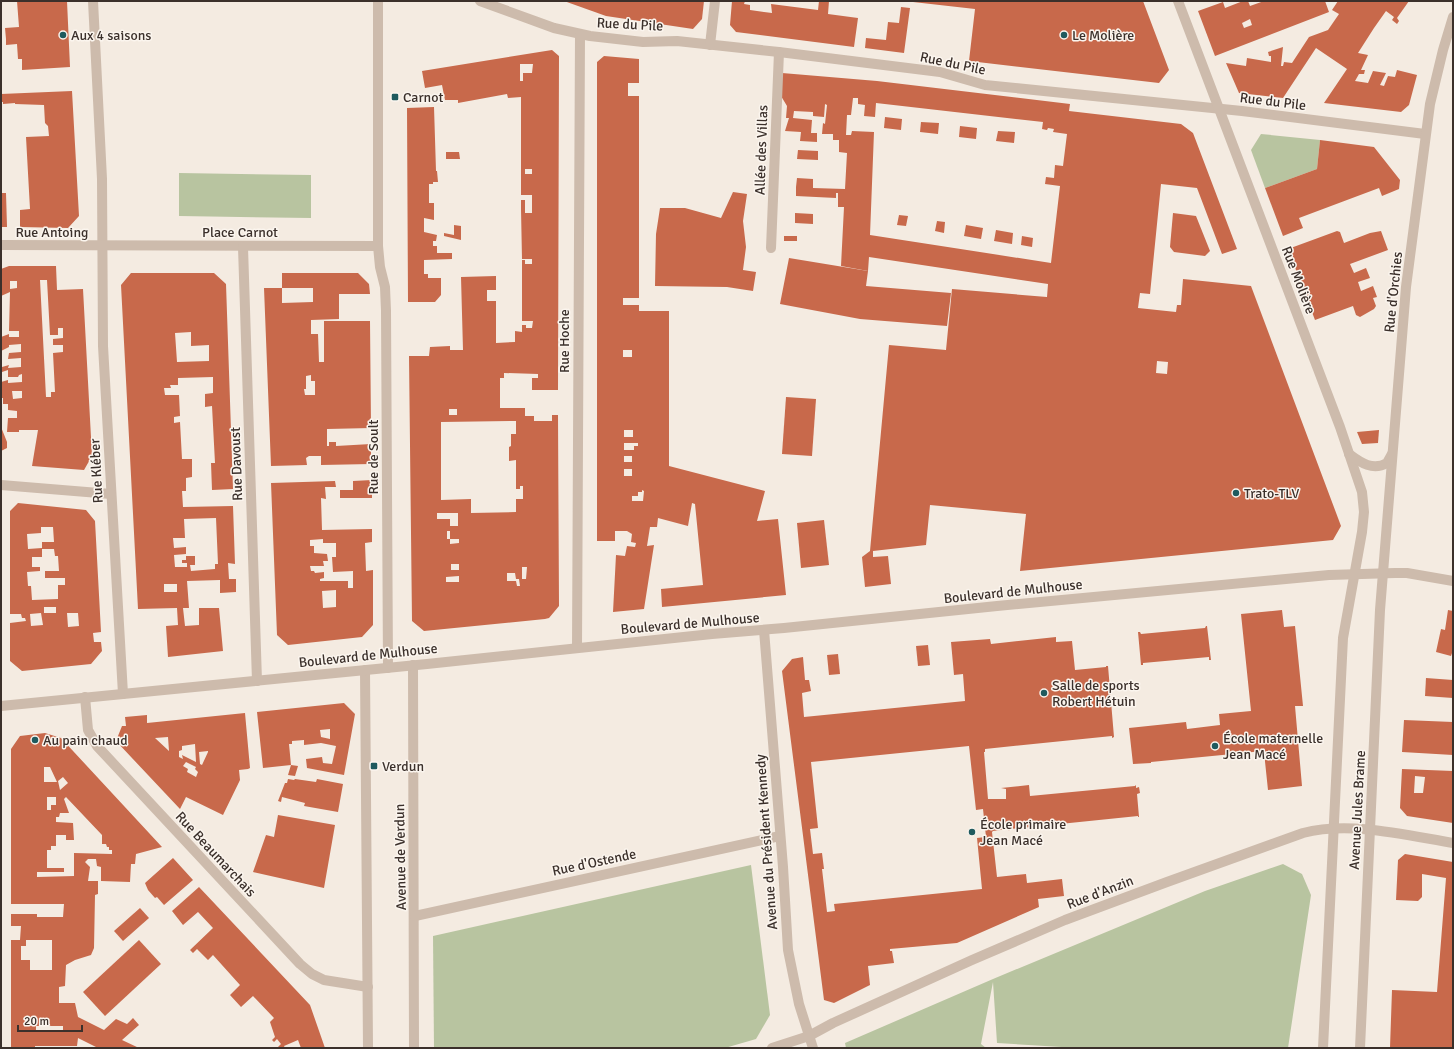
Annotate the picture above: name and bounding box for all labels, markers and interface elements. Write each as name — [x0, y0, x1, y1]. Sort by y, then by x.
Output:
street label: Rue du Pile — [596, 14, 664, 35]
place label: Aux 4 saisons — [71, 27, 151, 44]
place label: Le Molière — [1072, 27, 1134, 44]
marker: Aux 4 saisons — [58, 30, 68, 40]
marker: Le Molière — [1059, 30, 1069, 40]
street label: Rue du Pile — [919, 48, 987, 79]
place label: Carnot — [403, 89, 443, 106]
street label: Rue du Pile — [1239, 89, 1307, 114]
marker: Carnot — [390, 92, 400, 102]
street label: Allée des Villas — [751, 105, 772, 195]
street label: Rue Antoing — [16, 224, 88, 241]
street label: Place Carnot — [202, 224, 278, 241]
street label: Rue Molière — [1278, 244, 1319, 316]
street label: Rue d'Orchies — [1381, 251, 1406, 333]
street label: Rue Hoche — [556, 309, 573, 373]
street label: Rue de Soult — [365, 420, 382, 494]
street label: Rue Davoust — [227, 427, 246, 501]
street label: Rue Kléber — [86, 437, 107, 504]
place label: Trato-TLV — [1244, 485, 1299, 502]
marker: Trato-TLV — [1231, 488, 1241, 498]
street label: Boulevard de Mulhouse — [943, 576, 1083, 607]
street label: Boulevard de Mulhouse — [620, 609, 760, 638]
street label: Boulevard de Mulhouse — [298, 640, 438, 671]
place label: Salle de sports Robert Hétuin — [1052, 677, 1140, 710]
marker: Salle de sports Robert Hétuin — [1039, 688, 1049, 698]
place label: École maternelle Jean Macé — [1223, 730, 1323, 763]
place label: Au pain chaud — [43, 732, 128, 749]
marker: Au pain chaud — [30, 735, 40, 745]
marker: École maternelle Jean Macé — [1210, 741, 1220, 751]
street label: Avenue Jules Brame — [1346, 750, 1369, 870]
street label: Avenue du Président Kennedy — [752, 753, 781, 930]
place label: Verdun — [382, 758, 424, 775]
marker: Verdun — [369, 761, 379, 771]
street label: Avenue de Verdun — [391, 804, 410, 910]
street label: Rue Beaumarchais — [172, 808, 260, 901]
place label: École primaire Jean Macé — [980, 816, 1066, 849]
marker: École primaire Jean Macé — [967, 827, 977, 837]
street label: Rue d'Ostende — [551, 845, 638, 880]
street label: Rue d'Anzin — [1064, 872, 1136, 913]
scale bar — [18, 1007, 82, 1033]
text: 20 m — [24, 1014, 49, 1029]

